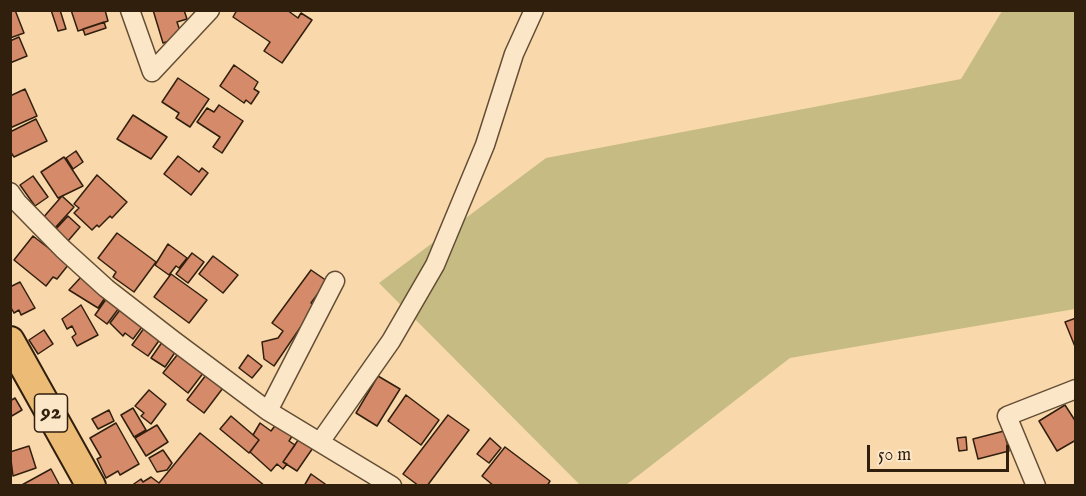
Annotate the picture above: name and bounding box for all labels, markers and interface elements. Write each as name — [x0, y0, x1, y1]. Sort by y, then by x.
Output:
road number: 92 — [34, 394, 68, 432]
scale bar — [870, 433, 1012, 471]
text: 50 m — [878, 444, 911, 467]

